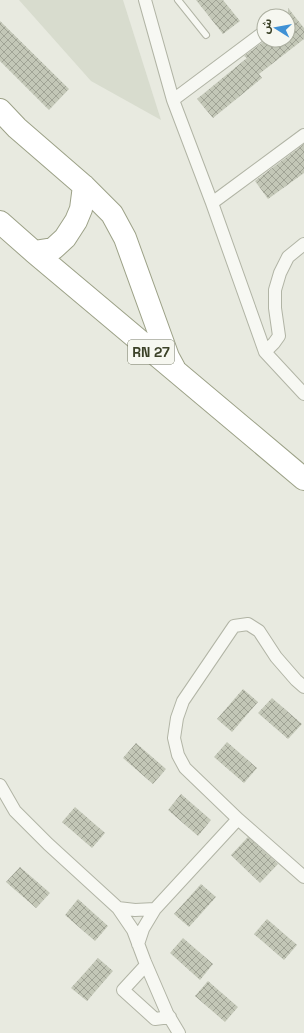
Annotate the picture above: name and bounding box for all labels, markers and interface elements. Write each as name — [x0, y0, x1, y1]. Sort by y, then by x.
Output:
north arrow — [256, 8, 296, 48]
text: ش — [258, 17, 274, 35]
road number: RN 27 — [128, 340, 174, 364]

